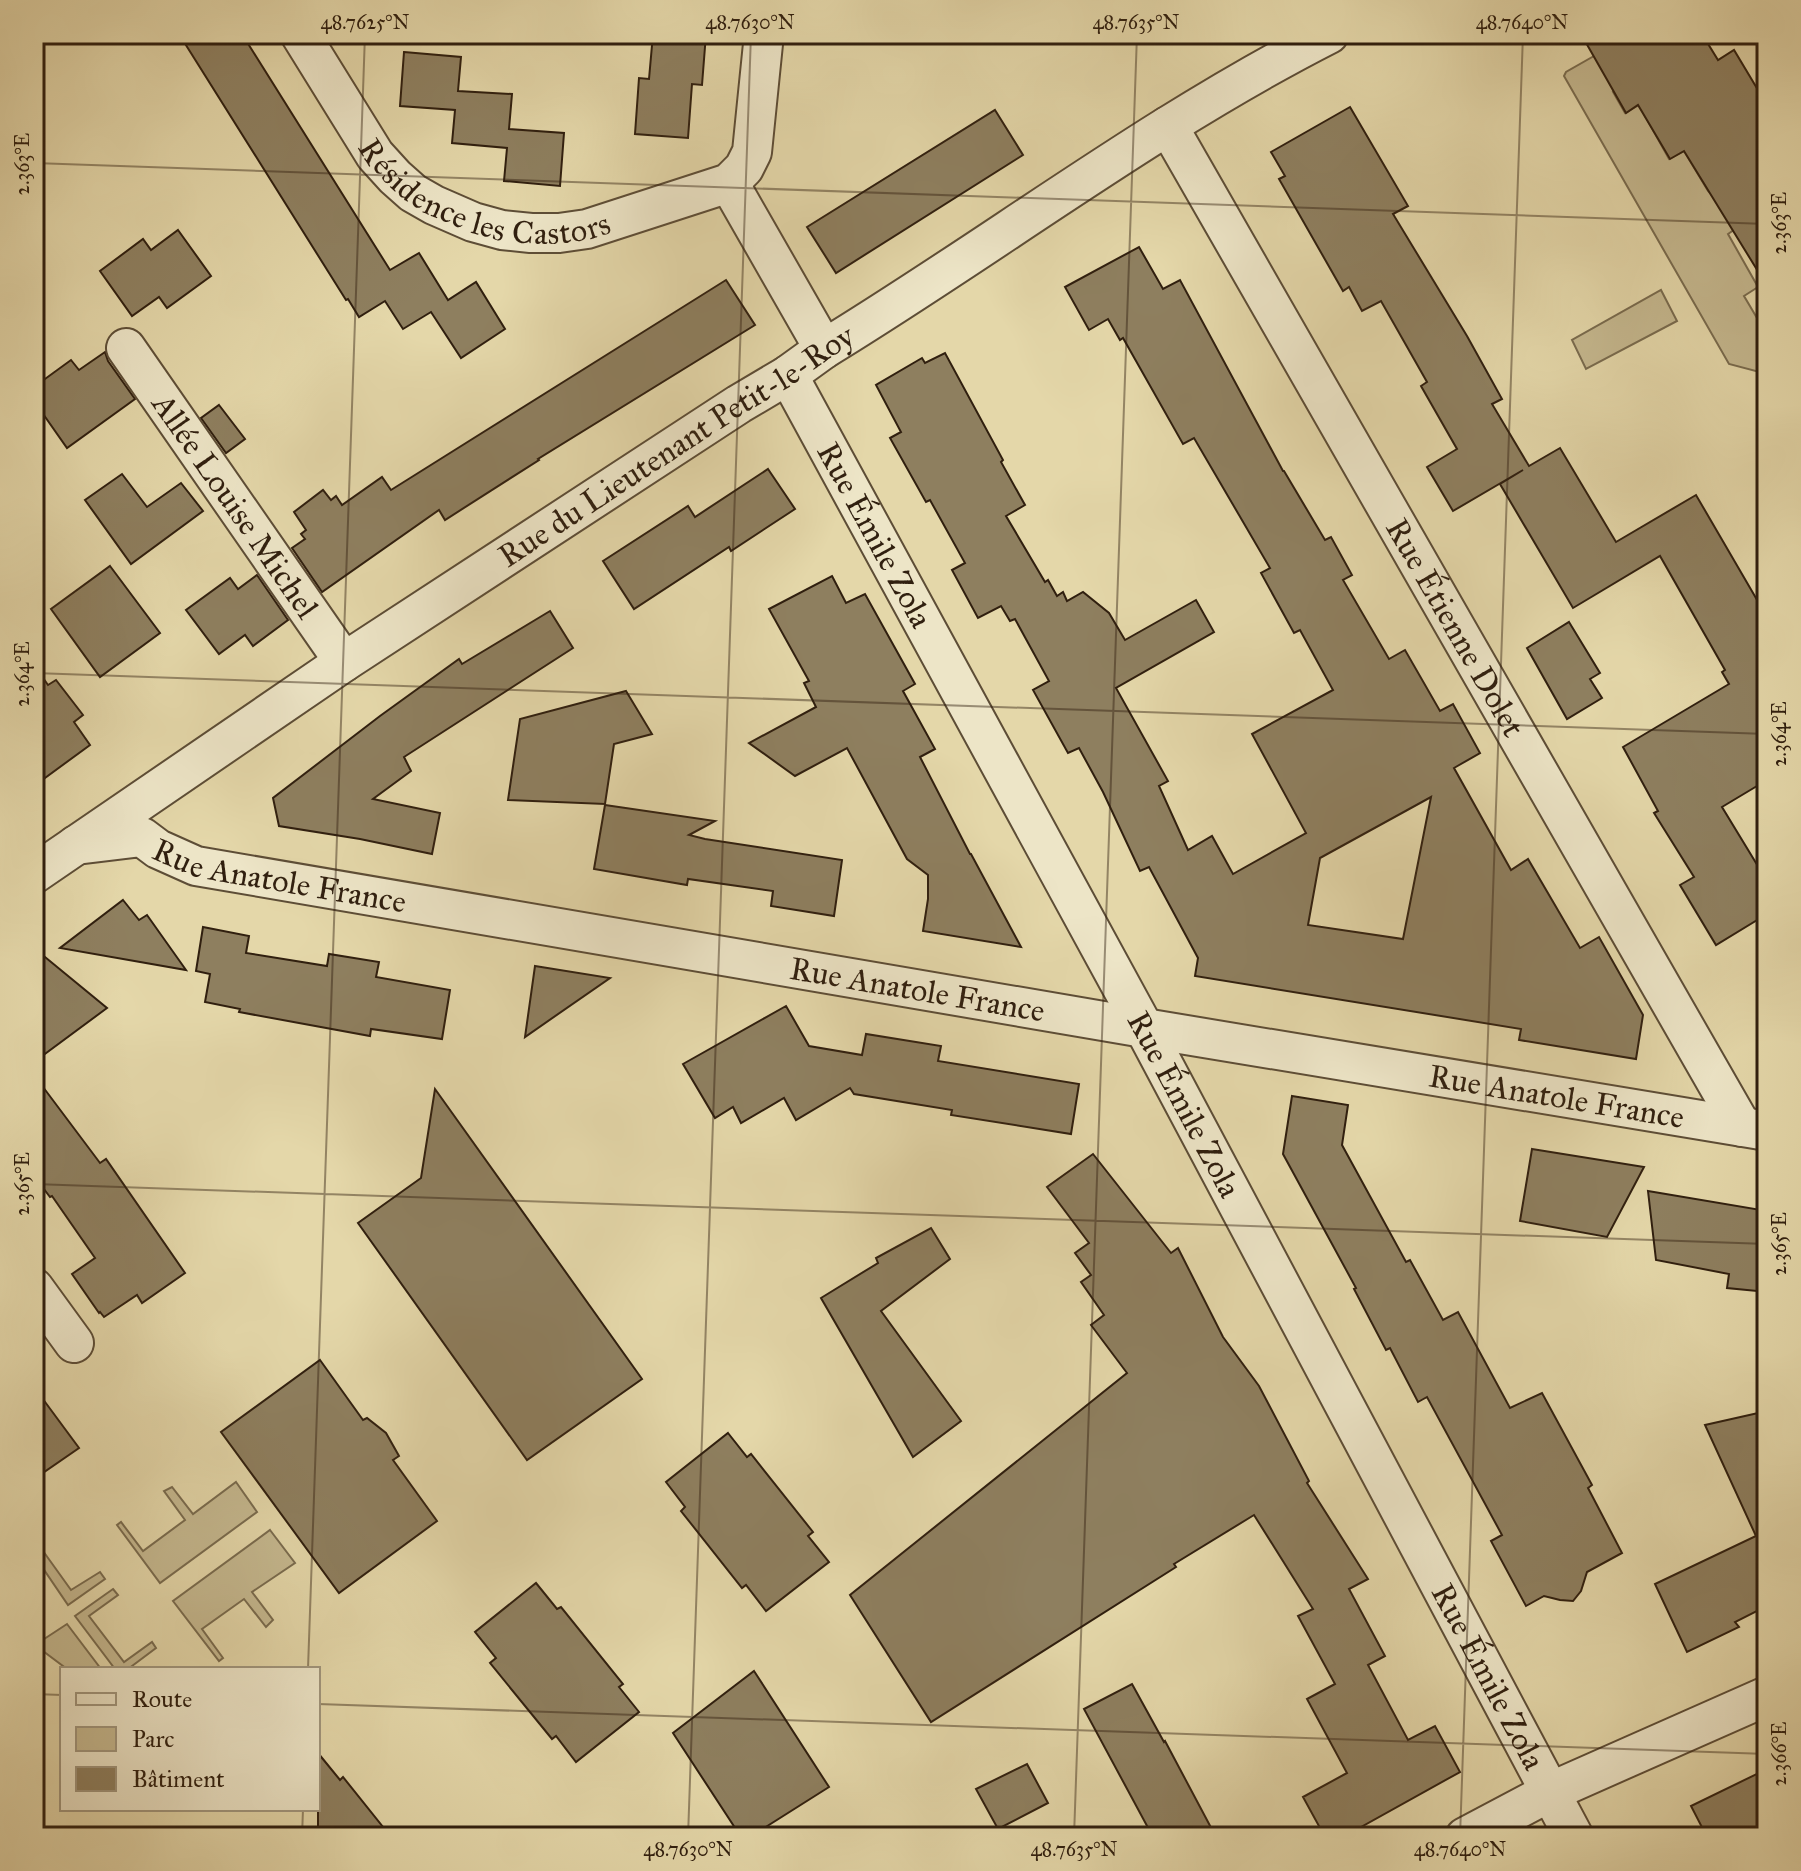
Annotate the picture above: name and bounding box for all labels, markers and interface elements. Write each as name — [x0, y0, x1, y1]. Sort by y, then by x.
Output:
text: 48.7625°N — [321, 10, 409, 34]
text: 48.7630°N — [705, 10, 795, 34]
text: 48.7635°N — [1092, 10, 1180, 34]
text: 48.7640°N — [1476, 10, 1568, 34]
street label: Résidence les Castors — [350, 131, 615, 253]
text: 2.363°E — [10, 133, 34, 195]
text: 2.363°E — [1767, 192, 1791, 254]
street label: Rue du Lieutenant Petit-le-Roy — [491, 316, 862, 576]
street label: Allée Louise Michel — [142, 384, 327, 626]
street label: Rue Émile Zola — [808, 436, 941, 635]
street label: Rue Étienne Dolet — [1377, 512, 1533, 744]
text: 2.364°E — [10, 641, 34, 707]
text: 2.364°E — [1767, 701, 1791, 767]
street label: Rue Anatole France — [147, 830, 409, 922]
street label: Rue Anatole France — [787, 949, 1048, 1031]
street label: Rue Émile Zola — [1119, 1005, 1250, 1205]
street label: Rue Anatole France — [1426, 1056, 1687, 1137]
text: 2.365°E — [10, 1152, 34, 1216]
text: 2.365°E — [1767, 1212, 1791, 1276]
street label: Rue Émile Zola — [1423, 1577, 1554, 1777]
legend — [60, 1667, 320, 1811]
text: Route — [132, 1684, 192, 1714]
text: 2.366°E — [1767, 1722, 1791, 1786]
text: Parc — [132, 1724, 174, 1754]
text: Bâtiment — [132, 1764, 225, 1794]
text: 48.7630°N — [643, 1837, 733, 1861]
text: 48.7635°N — [1030, 1837, 1118, 1861]
text: 48.7640°N — [1414, 1837, 1506, 1861]

